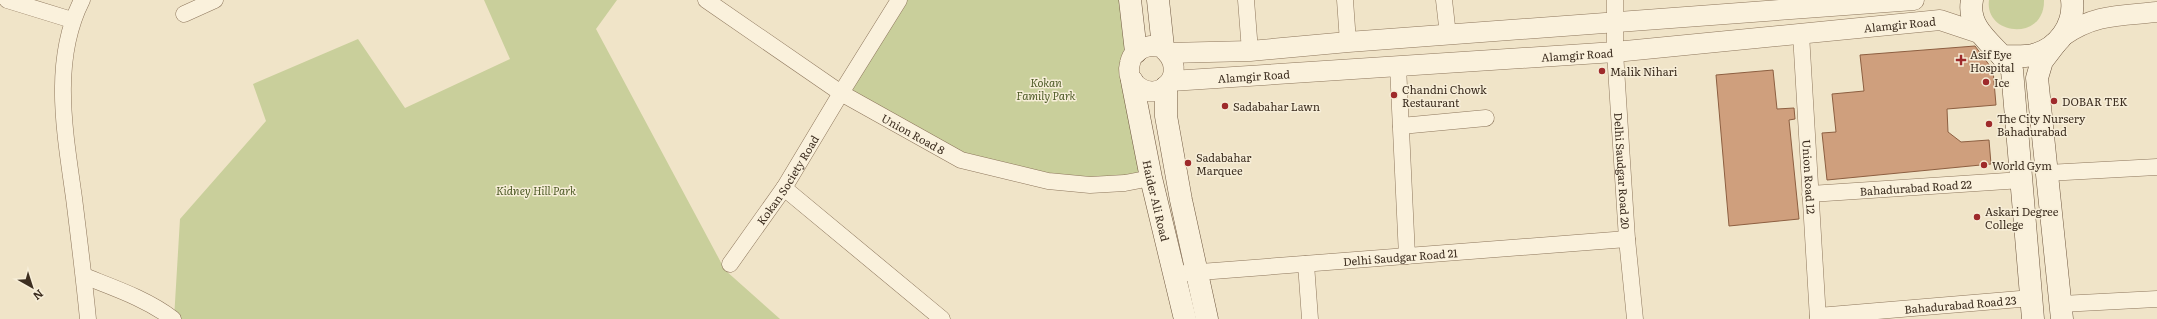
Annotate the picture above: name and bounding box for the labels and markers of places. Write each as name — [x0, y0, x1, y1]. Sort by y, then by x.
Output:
place label: Asif Eye Hospital — [1970, 46, 2015, 75]
marker: Asif Eye Hospital — [1955, 54, 1967, 66]
place label: Malik Nihari — [1610, 63, 1678, 79]
marker: Malik Nihari — [1597, 66, 1607, 76]
place label: Ice — [1994, 74, 2010, 90]
marker: Ice — [1981, 77, 1991, 87]
place label: Chandni Chowk Restaurant — [1402, 81, 1487, 110]
marker: Chandni Chowk Restaurant — [1389, 90, 1399, 100]
place label: DOBAR TEK — [2062, 93, 2128, 109]
marker: DOBAR TEK — [2049, 96, 2059, 106]
place label: Sadabahar Lawn — [1233, 98, 1320, 114]
marker: Sadabahar Lawn — [1220, 101, 1230, 111]
place label: The City Nursery Bahadurabad — [1997, 110, 2086, 139]
marker: The City Nursery Bahadurabad — [1984, 119, 1994, 129]
place label: Sadabahar Marquee — [1196, 149, 1252, 178]
place label: World Gym — [1992, 157, 2052, 173]
marker: Sadabahar Marquee — [1183, 158, 1193, 168]
marker: World Gym — [1979, 160, 1989, 170]
place label: Askari Degree College — [1985, 203, 2059, 232]
marker: Askari Degree College — [1972, 212, 1982, 222]

